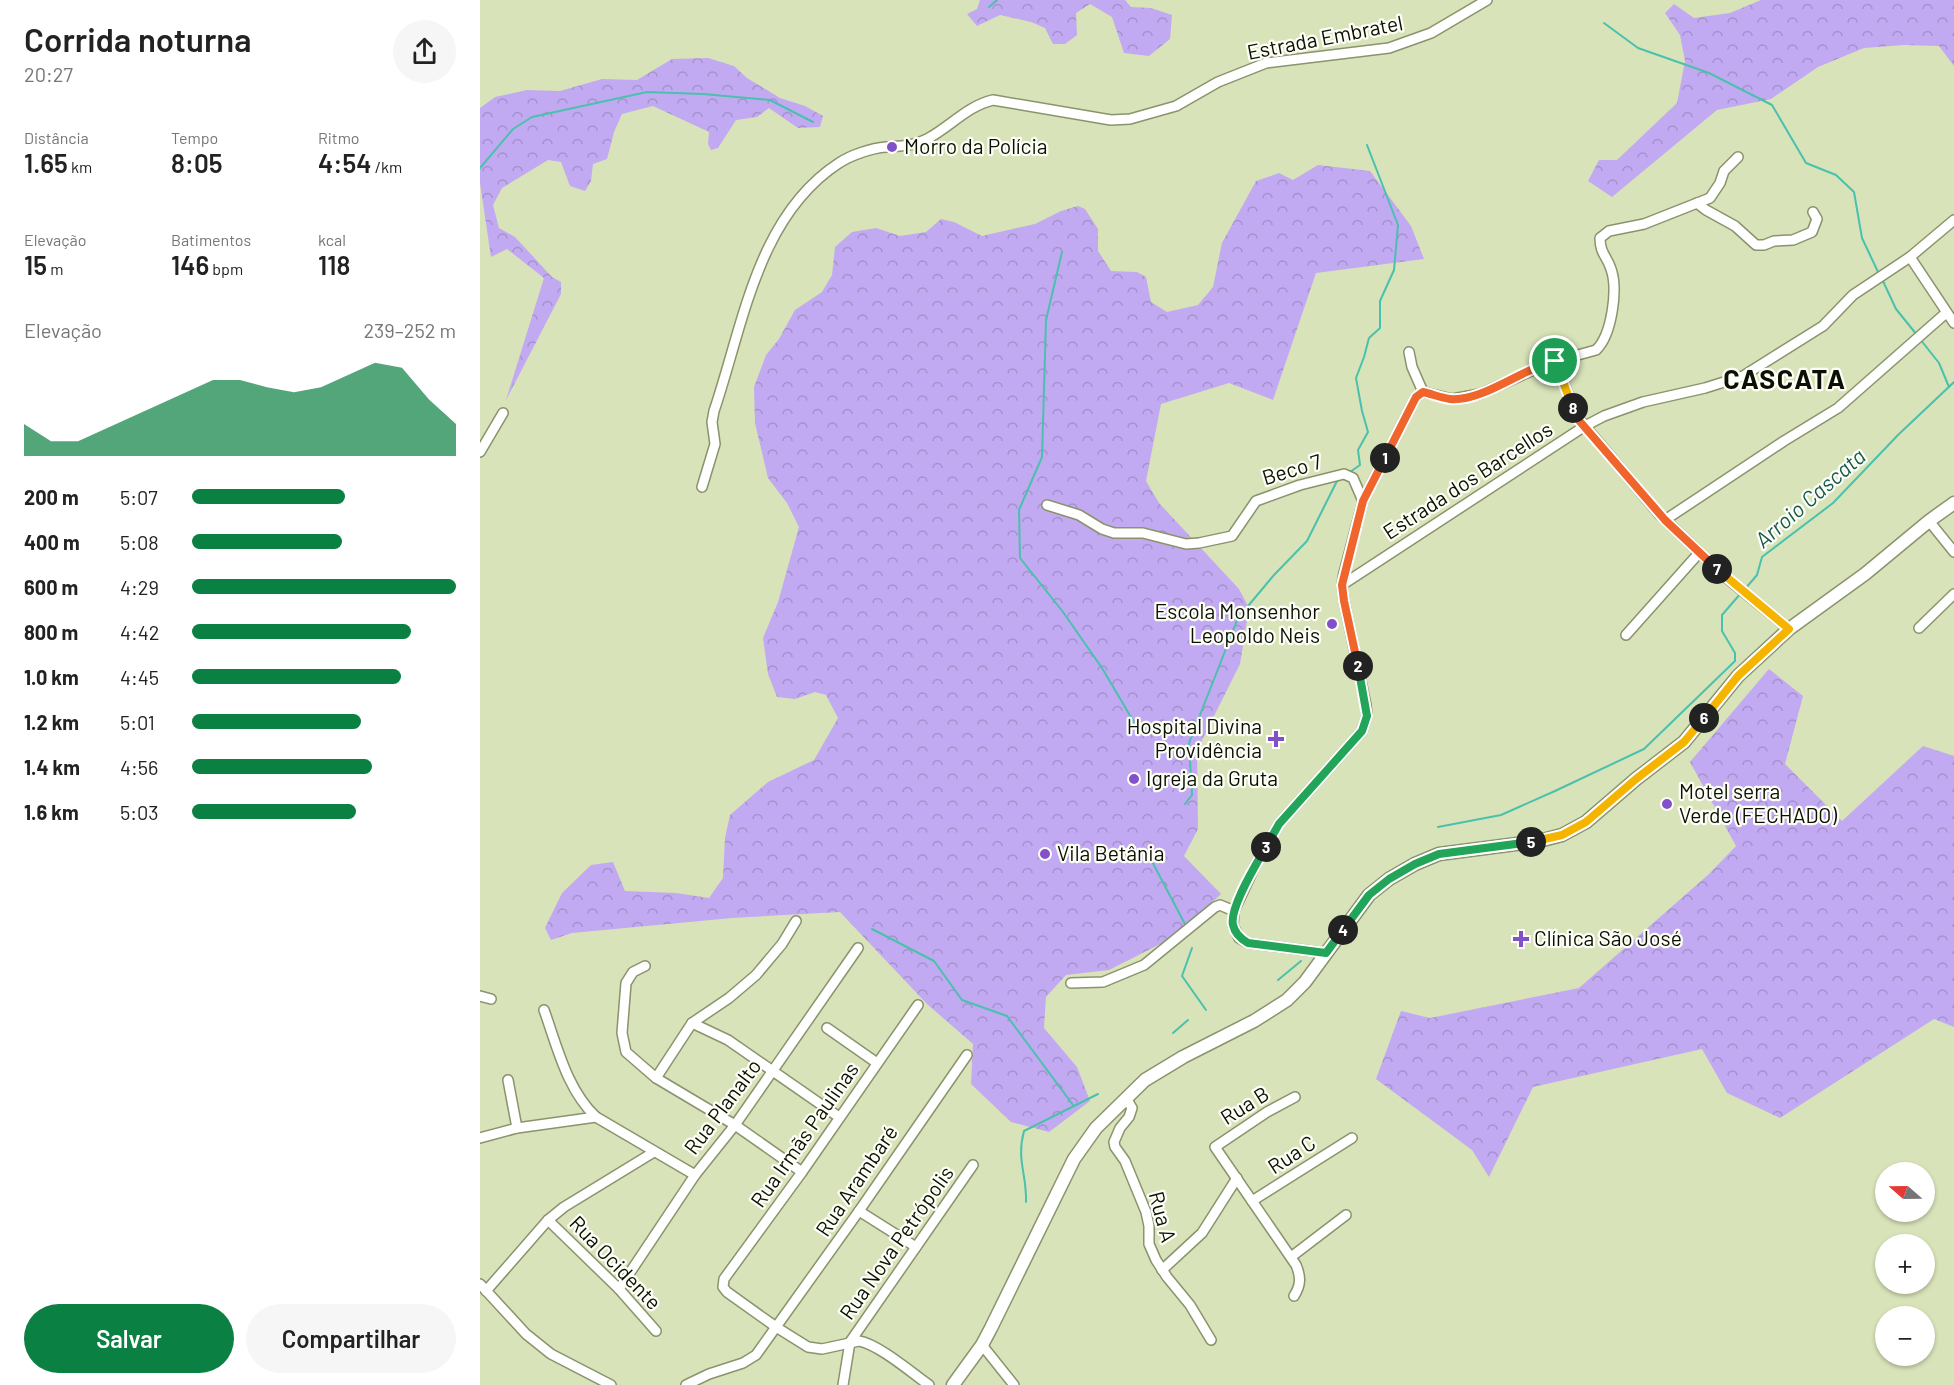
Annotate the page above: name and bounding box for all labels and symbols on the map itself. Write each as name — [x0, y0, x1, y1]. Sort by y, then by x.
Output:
street label: Estrada Embratel — [1245, 9, 1405, 64]
place label: Morro da Polícia — [904, 133, 1047, 158]
marker: Morro da Polícia — [885, 140, 899, 154]
pin — [1529, 335, 1580, 386]
district label: CASCATA — [1723, 362, 1847, 394]
pin: 8 — [1558, 393, 1588, 423]
street label: Estrada dos Barcellos — [1378, 416, 1557, 544]
water label: Arroio Cascata — [1749, 442, 1870, 552]
pin: 1 — [1370, 443, 1400, 473]
street label: Beco 7 — [1259, 448, 1324, 489]
pin: 7 — [1702, 554, 1732, 584]
place label: Escola Monsenhor Leopoldo Neis — [1154, 598, 1320, 647]
marker: Escola Monsenhor Leopoldo Neis — [1325, 617, 1339, 631]
pin: 2 — [1343, 651, 1373, 681]
pin: 6 — [1689, 703, 1719, 733]
place label: Hospital Divina Providência — [1127, 713, 1262, 762]
marker: Hospital Divina Providência — [1267, 730, 1285, 748]
place label: Igreja da Gruta — [1146, 765, 1278, 790]
marker: Igreja da Gruta — [1127, 772, 1141, 786]
place label: Motel serra Verde (FECHADO) — [1679, 778, 1837, 827]
marker: Motel serra Verde (FECHADO) — [1660, 797, 1674, 811]
pin: 5 — [1516, 827, 1546, 857]
pin: 3 — [1251, 832, 1281, 862]
place label: Vila Betânia — [1057, 840, 1164, 865]
marker: Vila Betânia — [1038, 847, 1052, 861]
pin: 4 — [1328, 915, 1358, 945]
place label: Clínica São José — [1534, 925, 1682, 950]
marker: Clínica São José — [1512, 930, 1530, 948]
street label: Rua Planalto — [678, 1054, 766, 1159]
street label: Rua Irmãs Paulinas — [744, 1057, 863, 1211]
street label: Rua B — [1215, 1080, 1273, 1129]
street label: Rua Arambaré — [809, 1120, 902, 1240]
street label: Rua C — [1263, 1129, 1320, 1178]
street label: Rua Nova Petrópolis — [833, 1161, 958, 1324]
north arrow — [1875, 1162, 1935, 1222]
street label: Rua A — [1145, 1188, 1182, 1245]
street label: Rua Ocidente — [565, 1210, 667, 1314]

